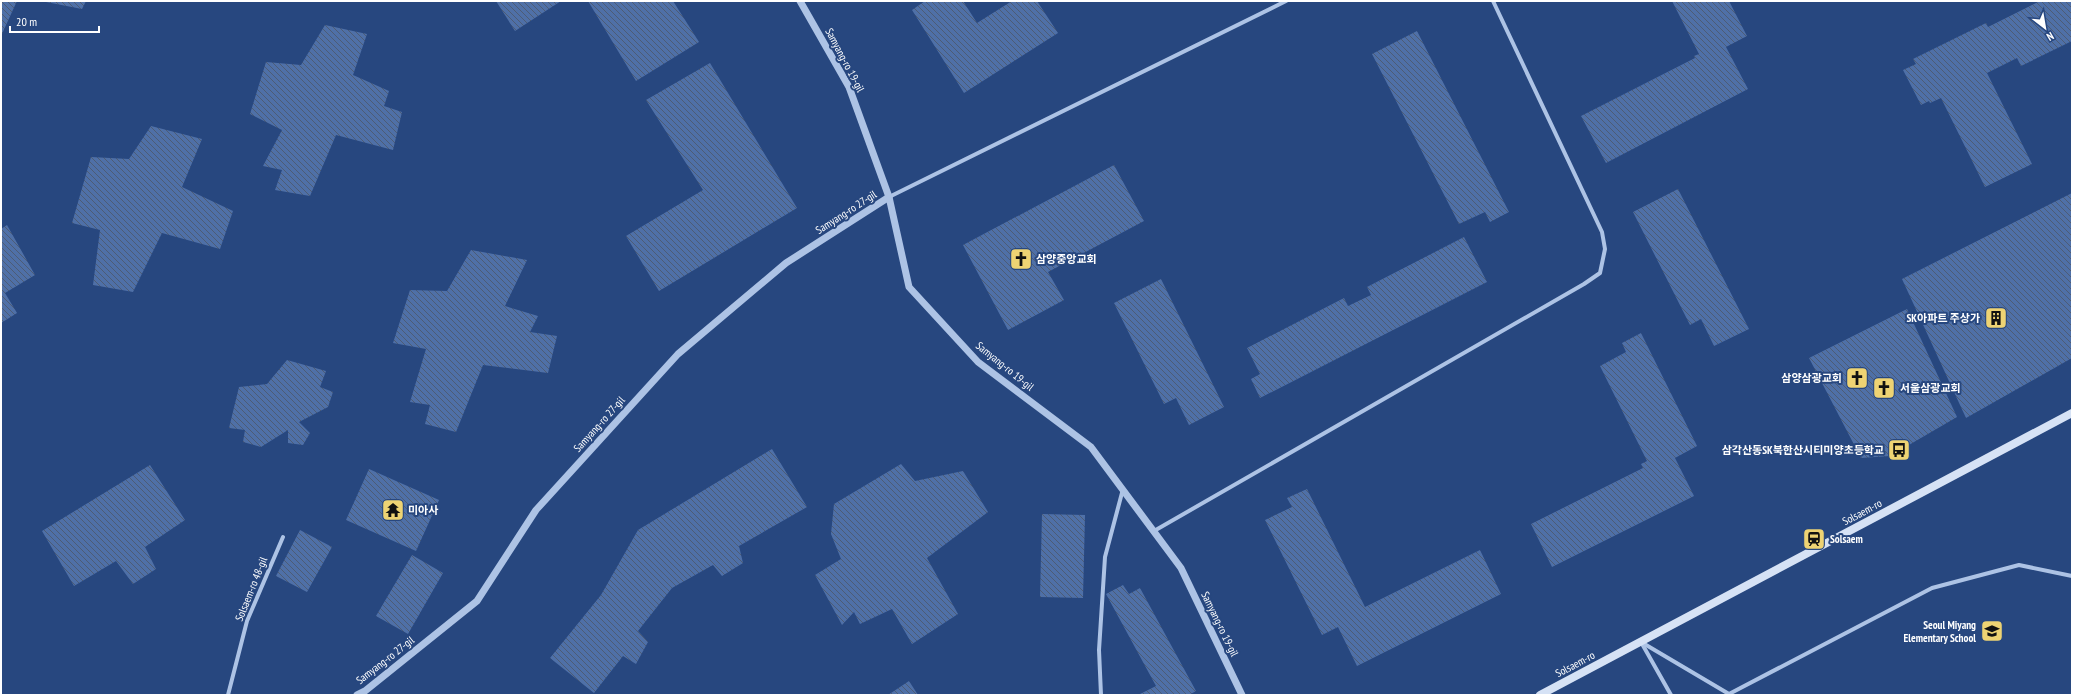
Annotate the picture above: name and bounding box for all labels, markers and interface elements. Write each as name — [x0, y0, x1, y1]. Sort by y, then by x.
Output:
scale bar — [10, 8, 99, 34]
north arrow — [2025, 8, 2065, 48]
text: 20 m — [16, 14, 37, 29]
street label: Samyang-ro 19-gil — [822, 26, 868, 95]
text: N — [2044, 29, 2056, 44]
street label: Samyang-ro 27-gil — [813, 187, 879, 237]
church icon: 삼양중앙교회 — [1008, 246, 1034, 272]
place label: 삼양중앙교회 — [1036, 252, 1097, 266]
building icon: SK아파트 주상가 — [1983, 305, 2009, 331]
place label: SK아파트 주상가 — [1906, 311, 1980, 325]
street label: Samyang-ro 19-gil — [973, 338, 1037, 394]
church icon: 삼양삼광교회 — [1844, 365, 1870, 391]
place label: 삼양삼광교회 — [1781, 371, 1842, 385]
church icon: 서울삼광교회 — [1871, 375, 1897, 401]
place label: 서울삼광교회 — [1900, 381, 1961, 395]
street label: Samyang-ro 27-gil — [570, 393, 628, 455]
bus stop icon: 삼각산동SK북한산시티미양초등학교 — [1886, 437, 1912, 463]
place label: 삼각산동SK북한산시티미양초등학교 — [1722, 443, 1884, 457]
street label: Solsaem-ro — [1840, 496, 1884, 528]
temple icon: 미아사 — [380, 497, 406, 523]
place label: 미아사 — [408, 503, 438, 517]
station icon: Solsaem — [1801, 526, 1827, 552]
place label: Solsaem — [1830, 532, 1863, 546]
street label: Solsaem-ro 48-gil — [232, 554, 270, 623]
street label: Samyang-ro 19-gil — [1198, 589, 1242, 659]
place label: Seoul Miyang Elementary School — [1904, 618, 1976, 645]
school or university icon: Seoul Miyang Elementary School — [1979, 618, 2005, 644]
street label: Samyang-ro 27-gil — [353, 633, 417, 687]
street label: Solsaem-ro — [1553, 648, 1597, 680]

